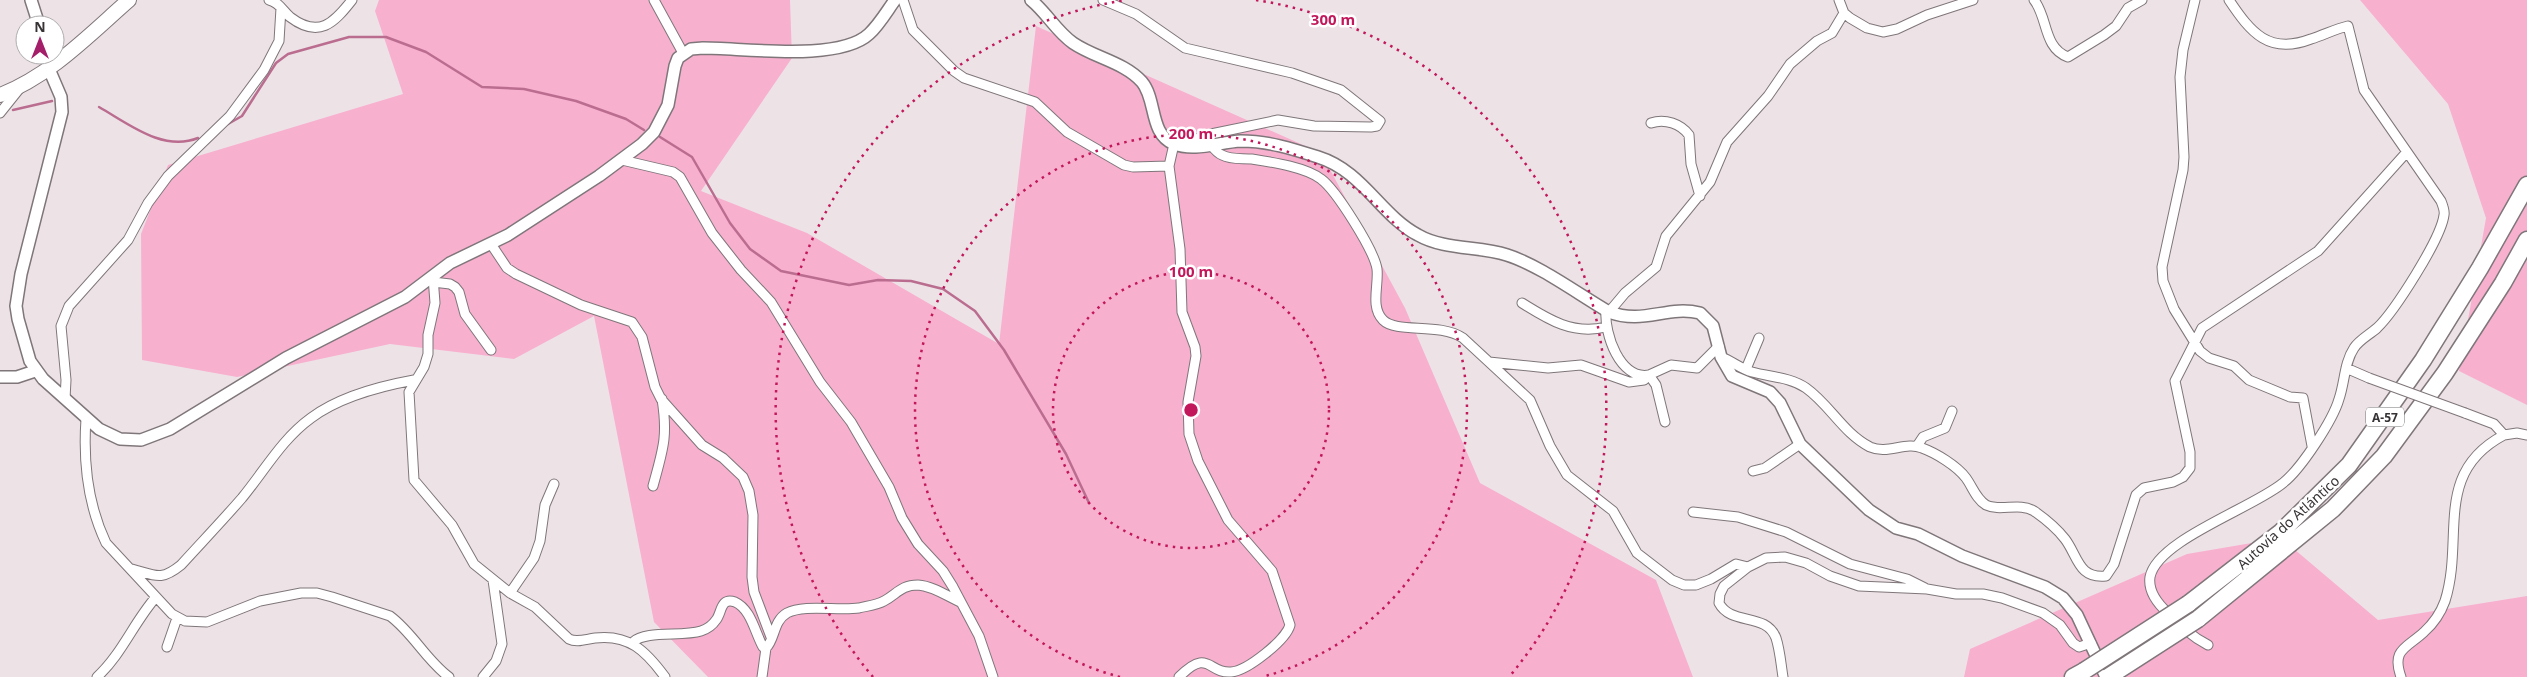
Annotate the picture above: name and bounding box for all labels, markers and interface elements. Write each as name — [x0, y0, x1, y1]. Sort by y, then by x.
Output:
text: 300 m — [1311, 9, 1355, 29]
north arrow — [15, 15, 65, 65]
text: N — [34, 17, 46, 36]
text: 200 m — [1169, 123, 1213, 143]
text: 100 m — [1169, 261, 1213, 281]
centre of rings — [1182, 401, 1200, 419]
road number: A-57 — [2366, 408, 2404, 427]
street label: Autovía do Atlántico — [2233, 471, 2343, 573]

